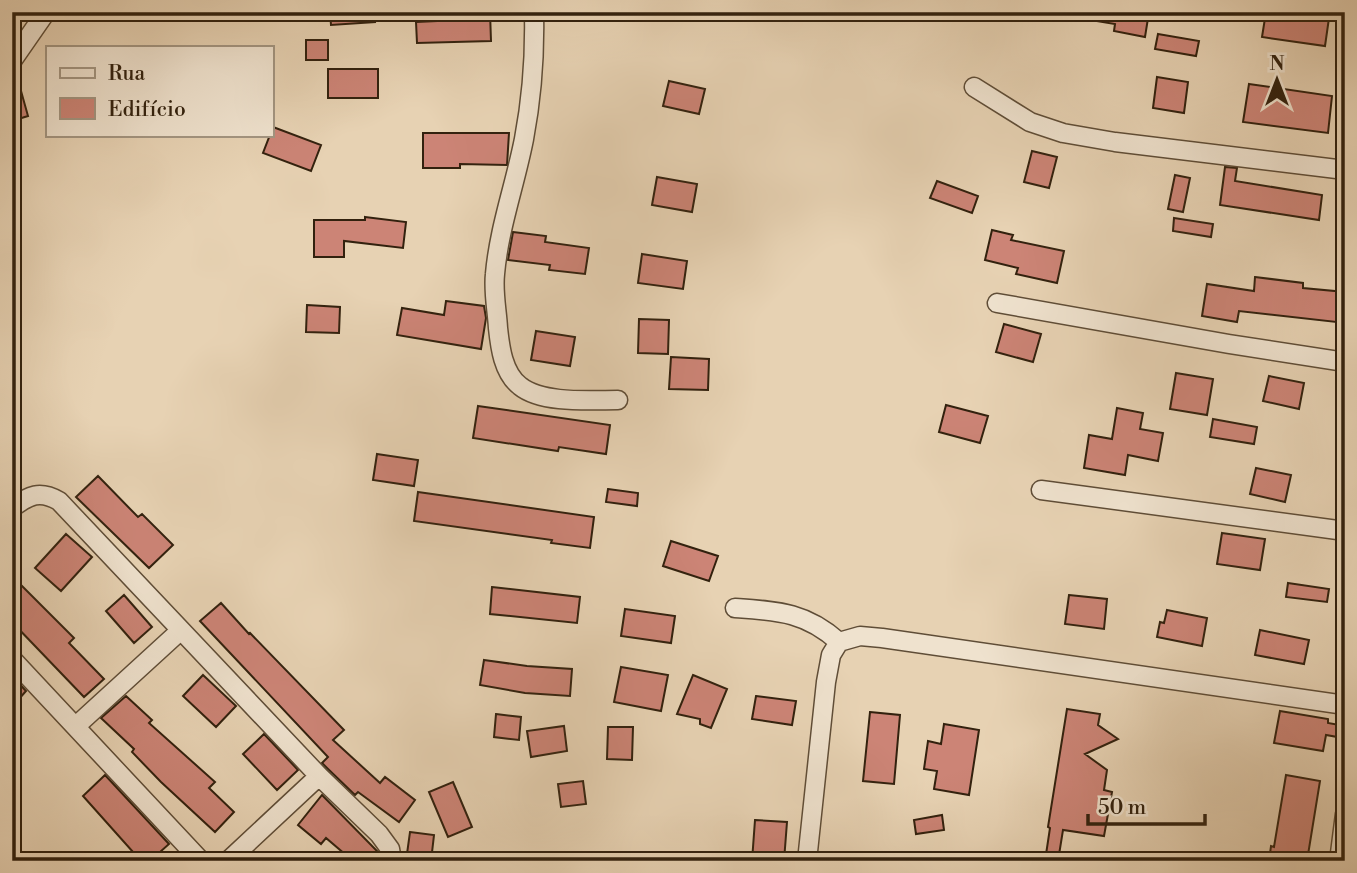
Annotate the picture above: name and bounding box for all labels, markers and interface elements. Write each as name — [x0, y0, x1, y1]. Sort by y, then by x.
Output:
legend — [46, 46, 273, 136]
north arrow — [1242, 46, 1312, 116]
text: N — [1269, 52, 1285, 76]
text: Rua — [108, 61, 145, 87]
text: Edifício — [108, 97, 186, 123]
scale bar — [1088, 782, 1205, 826]
text: 50 m — [1098, 795, 1146, 821]

